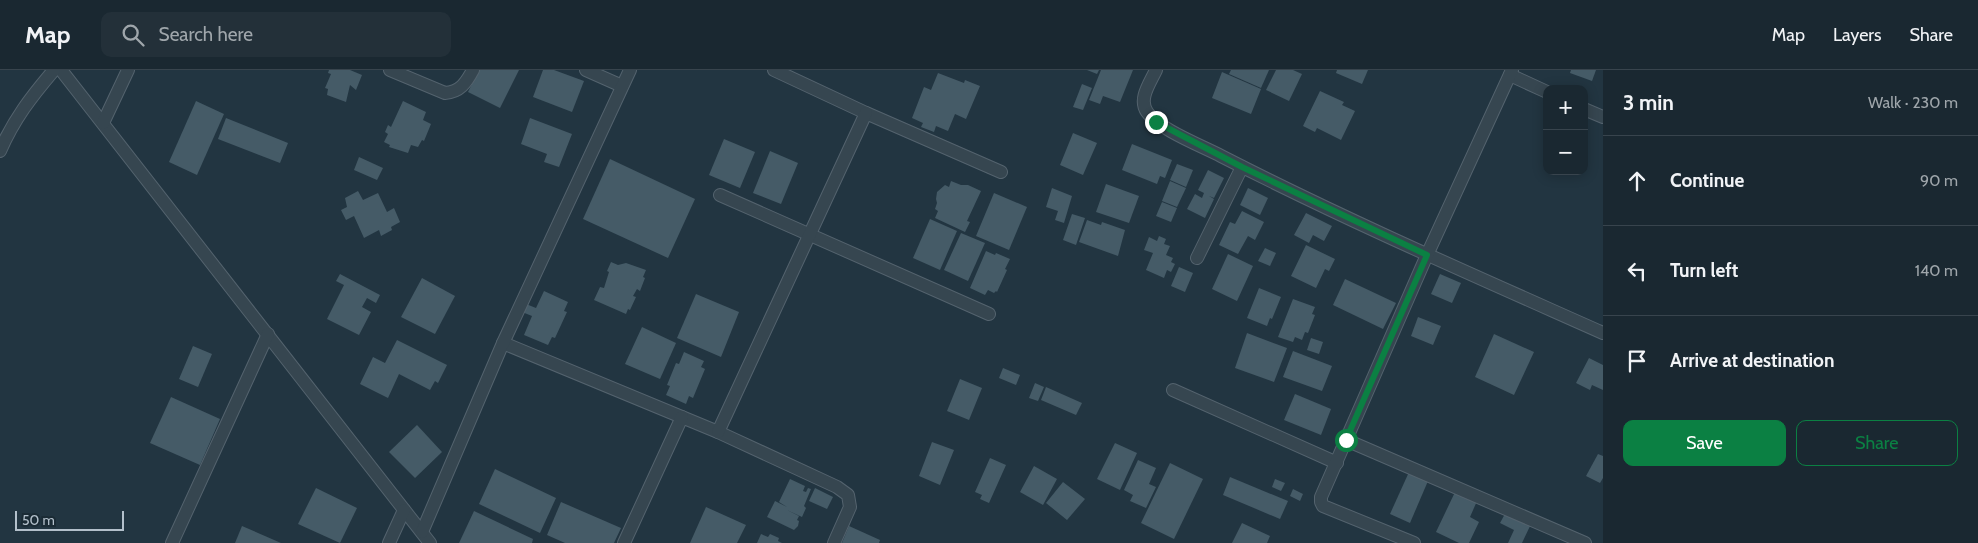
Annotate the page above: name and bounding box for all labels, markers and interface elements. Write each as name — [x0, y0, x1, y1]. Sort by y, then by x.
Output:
search box — [101, 12, 451, 57]
text: Map — [25, 20, 71, 49]
icon: search — [119, 21, 147, 49]
text: Search here — [159, 23, 253, 46]
text: Map — [1772, 24, 1805, 46]
text: Layers — [1833, 24, 1882, 46]
text: Share — [1910, 24, 1953, 46]
map controls — [1543, 85, 1588, 175]
button: + — [1543, 85, 1588, 130]
text: 3 min — [1623, 90, 1674, 115]
text: Walk · 230 m — [1868, 93, 1958, 112]
route end — [1145, 111, 1168, 134]
button: − — [1543, 130, 1588, 175]
icon: ahead — [1623, 167, 1651, 195]
text: Continue — [1670, 169, 1744, 192]
text: 90 m — [1920, 171, 1958, 190]
icon: left — [1623, 257, 1651, 285]
text: Turn left — [1670, 259, 1738, 282]
text: 140 m — [1915, 261, 1958, 280]
icon: arrive — [1623, 347, 1651, 375]
text: Arrive at destination — [1670, 349, 1834, 372]
button: Save — [1623, 420, 1786, 466]
button: Share — [1796, 420, 1958, 466]
route start — [1335, 429, 1358, 452]
scale bar — [15, 508, 124, 531]
text: 50 m — [22, 511, 55, 529]

